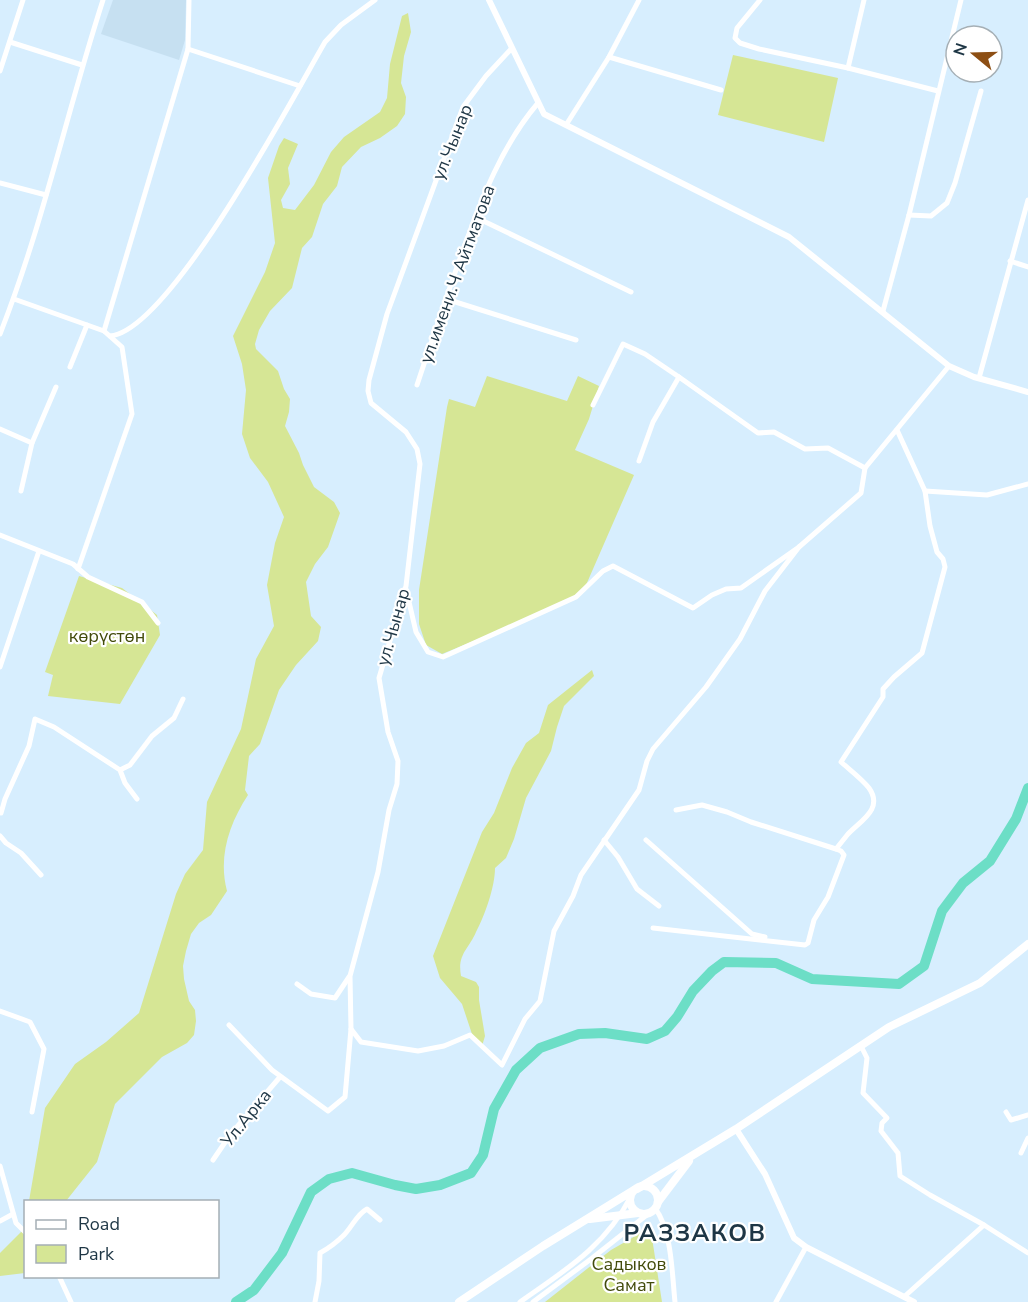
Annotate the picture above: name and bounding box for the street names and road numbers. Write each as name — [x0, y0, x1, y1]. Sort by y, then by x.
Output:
street label: ул.Чынар — [426, 101, 478, 183]
street label: ул.имени.Ч Айтматова — [414, 181, 500, 367]
street label: ул.Чынар — [370, 585, 416, 669]
street label: Ул.Арка — [215, 1084, 277, 1153]

